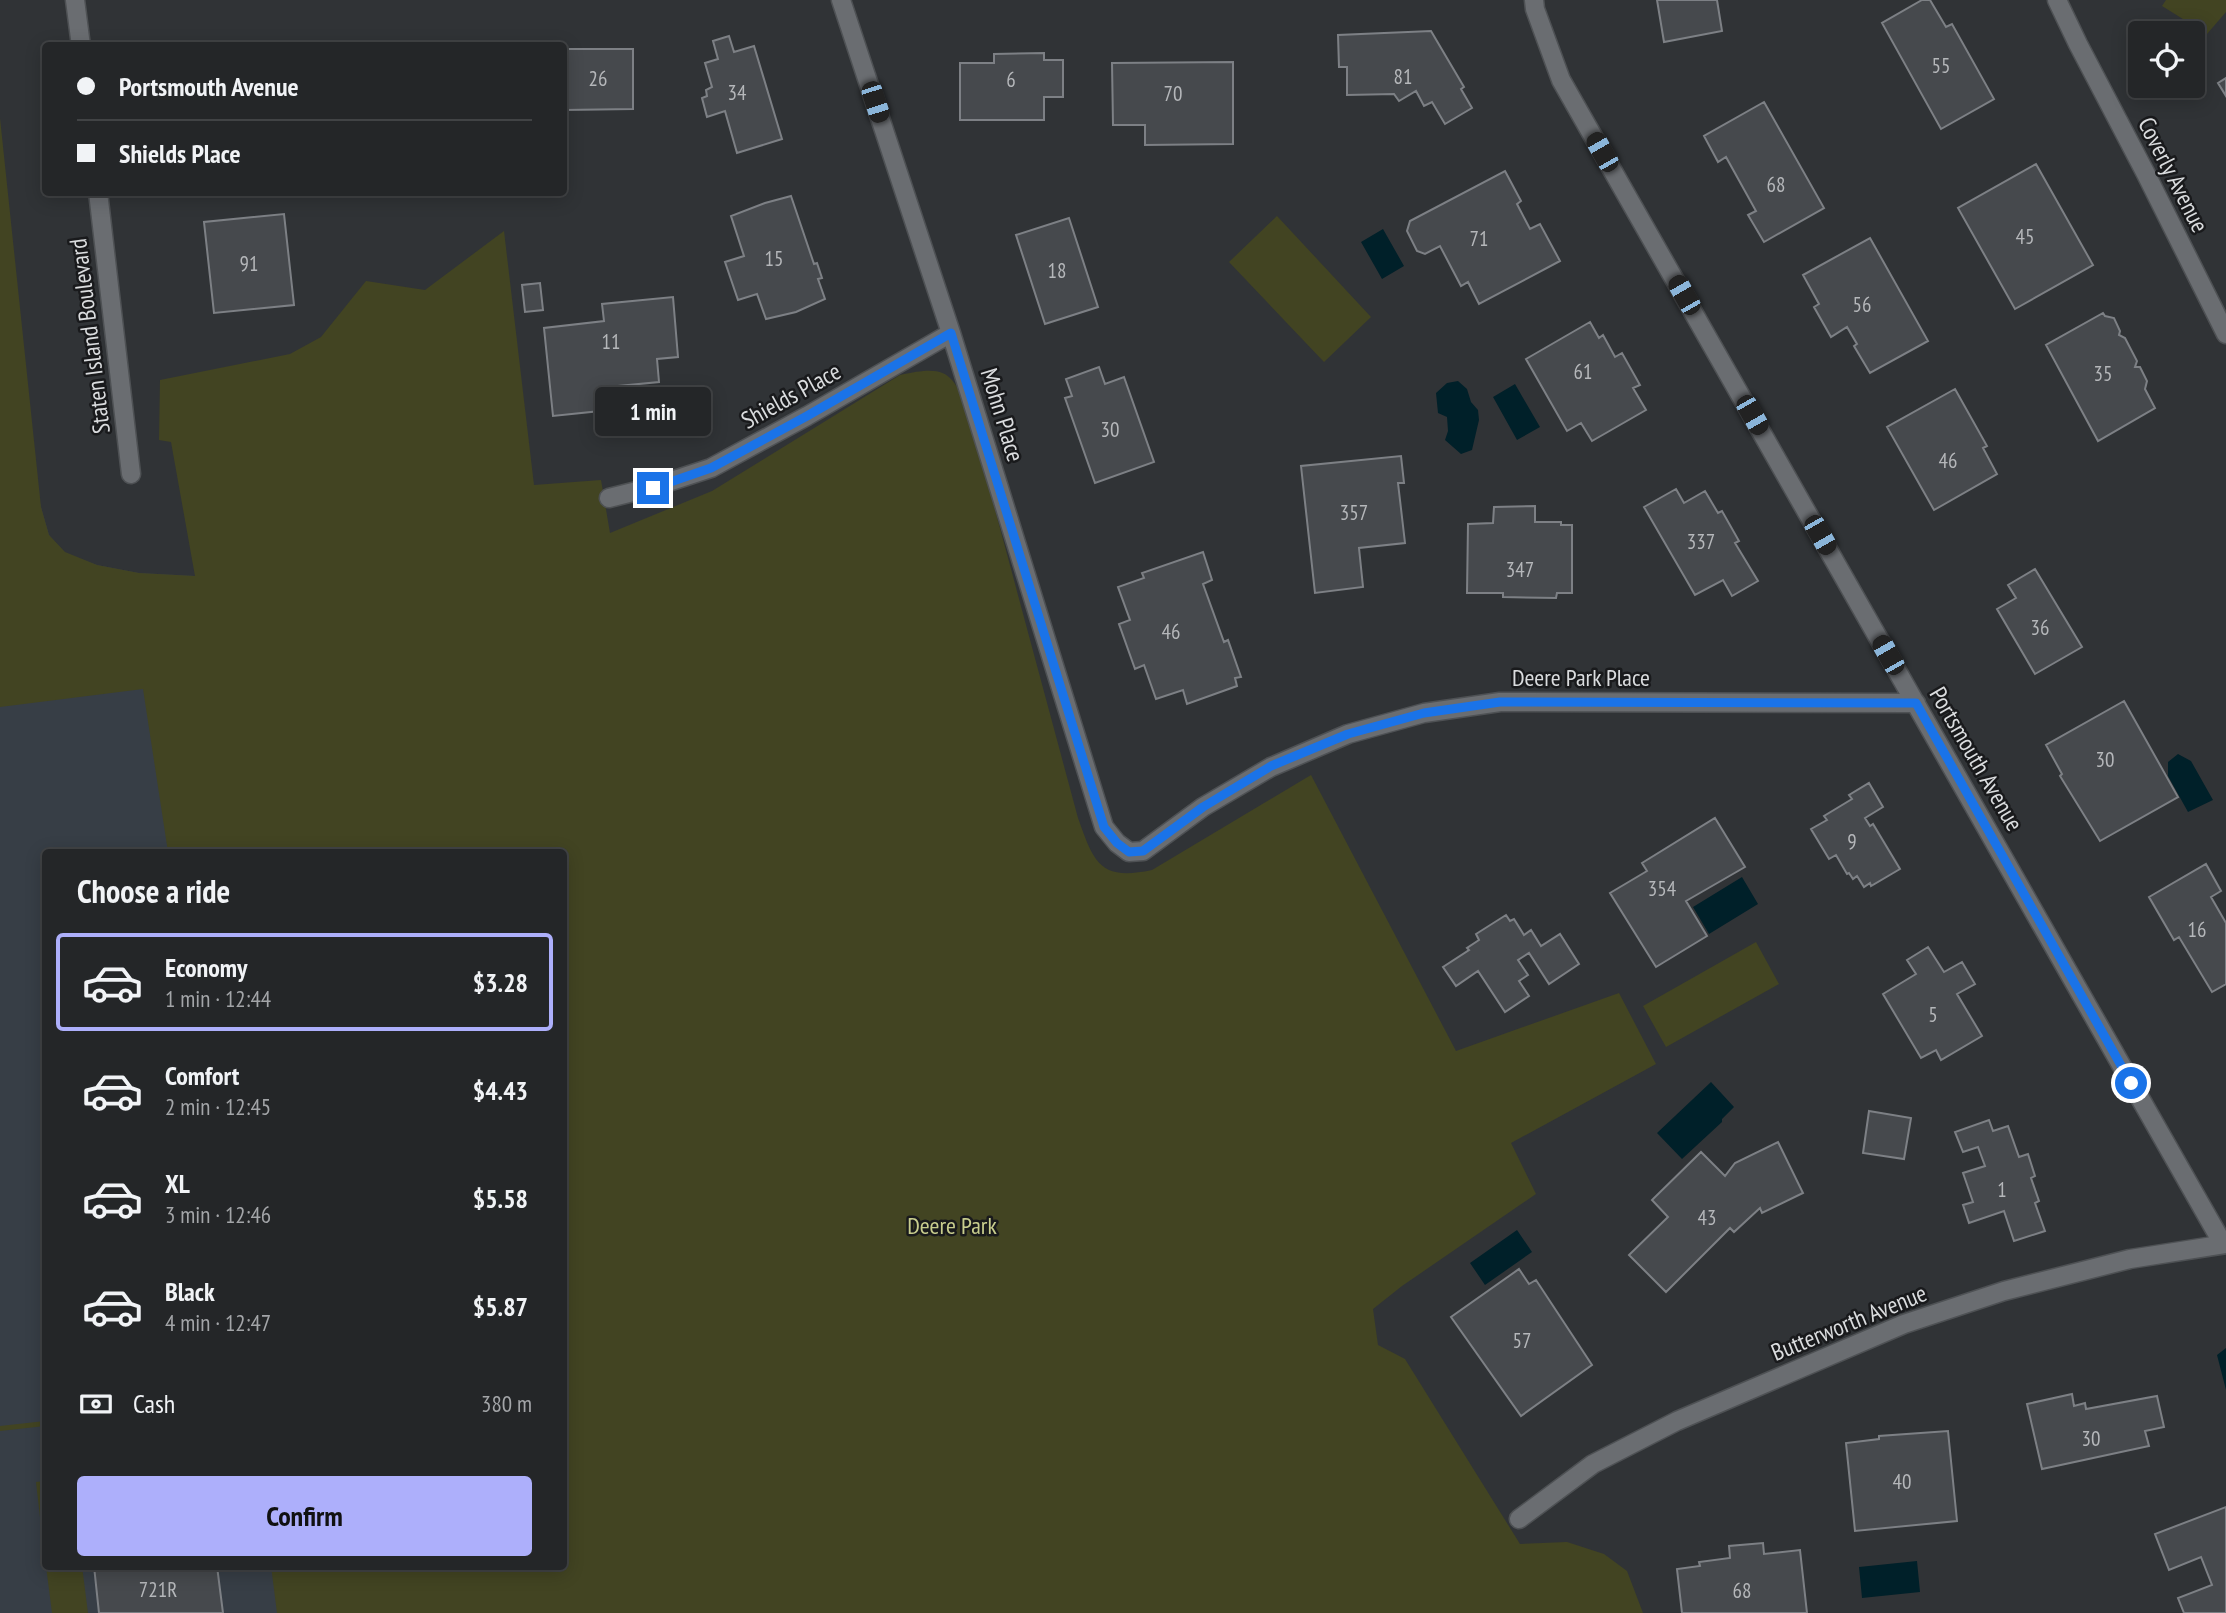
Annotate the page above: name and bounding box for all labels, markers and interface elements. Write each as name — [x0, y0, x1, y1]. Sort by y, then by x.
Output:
map controls — [2128, 21, 2205, 98]
button: locate — [2128, 21, 2205, 98]
house number: 55 — [1932, 52, 1950, 79]
house number: 81 — [1394, 63, 1412, 90]
house number: 26 — [589, 65, 607, 92]
house number: 6 — [1006, 66, 1016, 93]
text: Portsmouth Avenue — [119, 70, 299, 103]
house number: 34 — [728, 79, 747, 106]
car — [859, 79, 892, 125]
house number: 70 — [1164, 80, 1182, 107]
street label: Coverly Avenue — [2131, 112, 2216, 238]
car — [1583, 129, 1622, 175]
text: Shields Place — [119, 137, 241, 170]
house number: 68 — [1767, 171, 1785, 198]
house number: 45 — [2016, 223, 2034, 250]
house number: 71 — [1470, 225, 1488, 252]
street label: Staten Island Boulevard — [62, 237, 117, 435]
house number: 15 — [765, 245, 783, 272]
house number: 91 — [240, 250, 258, 277]
house number: 18 — [1048, 257, 1066, 284]
car — [1665, 272, 1704, 318]
house number: 56 — [1853, 291, 1871, 318]
house number: 11 — [602, 328, 620, 355]
street label: Shields Place — [735, 356, 846, 436]
house number: 61 — [1574, 358, 1592, 385]
house number: 35 — [2094, 360, 2112, 387]
street label: Mohn Place — [974, 364, 1031, 465]
callout: 1 min — [595, 386, 711, 435]
car — [1733, 392, 1772, 438]
text: 1 min — [630, 397, 676, 426]
house number: 30 — [1101, 416, 1119, 443]
house number: 46 — [1939, 447, 1957, 474]
route end — [637, 472, 669, 504]
house number: 357 — [1340, 499, 1368, 526]
car — [1801, 512, 1840, 558]
house number: 337 — [1687, 528, 1715, 555]
house number: 347 — [1506, 556, 1534, 583]
house number: 36 — [2031, 614, 2049, 641]
house number: 46 — [1162, 618, 1180, 645]
car — [1869, 632, 1908, 678]
street label: Deere Park Place — [1512, 662, 1650, 693]
street label: Portsmouth Avenue — [1923, 681, 2030, 836]
house number: 30 — [2096, 746, 2114, 773]
house number: 9 — [1847, 828, 1857, 855]
text: Choose a ride — [77, 870, 230, 912]
house number: 354 — [1648, 875, 1677, 902]
house number: 16 — [2188, 916, 2206, 943]
icon: car — [81, 951, 144, 1014]
text: Economy — [165, 951, 247, 984]
text: $3.28 — [473, 966, 528, 999]
text: 1 min · 12:44 — [165, 984, 271, 1013]
house number: 5 — [1928, 1001, 1938, 1028]
icon: car — [81, 1059, 144, 1122]
text: Comfort — [165, 1059, 239, 1092]
route start — [2115, 1067, 2147, 1099]
text: $4.43 — [473, 1074, 528, 1107]
text: 2 min · 12:45 — [165, 1092, 271, 1121]
icon: car — [81, 1167, 144, 1230]
text: XL — [165, 1167, 190, 1200]
house number: 1 — [1997, 1176, 2007, 1203]
text: $5.58 — [473, 1182, 528, 1215]
text: 3 min · 12:46 — [165, 1200, 271, 1229]
house number: 43 — [1698, 1204, 1716, 1231]
park label: Deere Park — [907, 1210, 997, 1241]
icon: car — [81, 1275, 144, 1338]
text: Black — [165, 1275, 215, 1308]
street label: Butterworth Avenue — [1767, 1277, 1931, 1368]
text: $5.87 — [473, 1290, 528, 1323]
text: 4 min · 12:47 — [165, 1308, 271, 1337]
house number: 57 — [1513, 1327, 1531, 1354]
icon: cash — [77, 1385, 115, 1423]
text: Cash — [133, 1387, 175, 1420]
text: 380 m — [481, 1389, 532, 1418]
house number: 30 — [2082, 1425, 2100, 1452]
house number: 40 — [1893, 1468, 1911, 1495]
button: Confirm — [77, 1476, 532, 1556]
house number: 721R — [139, 1576, 177, 1603]
house number: 68 — [1733, 1577, 1751, 1604]

